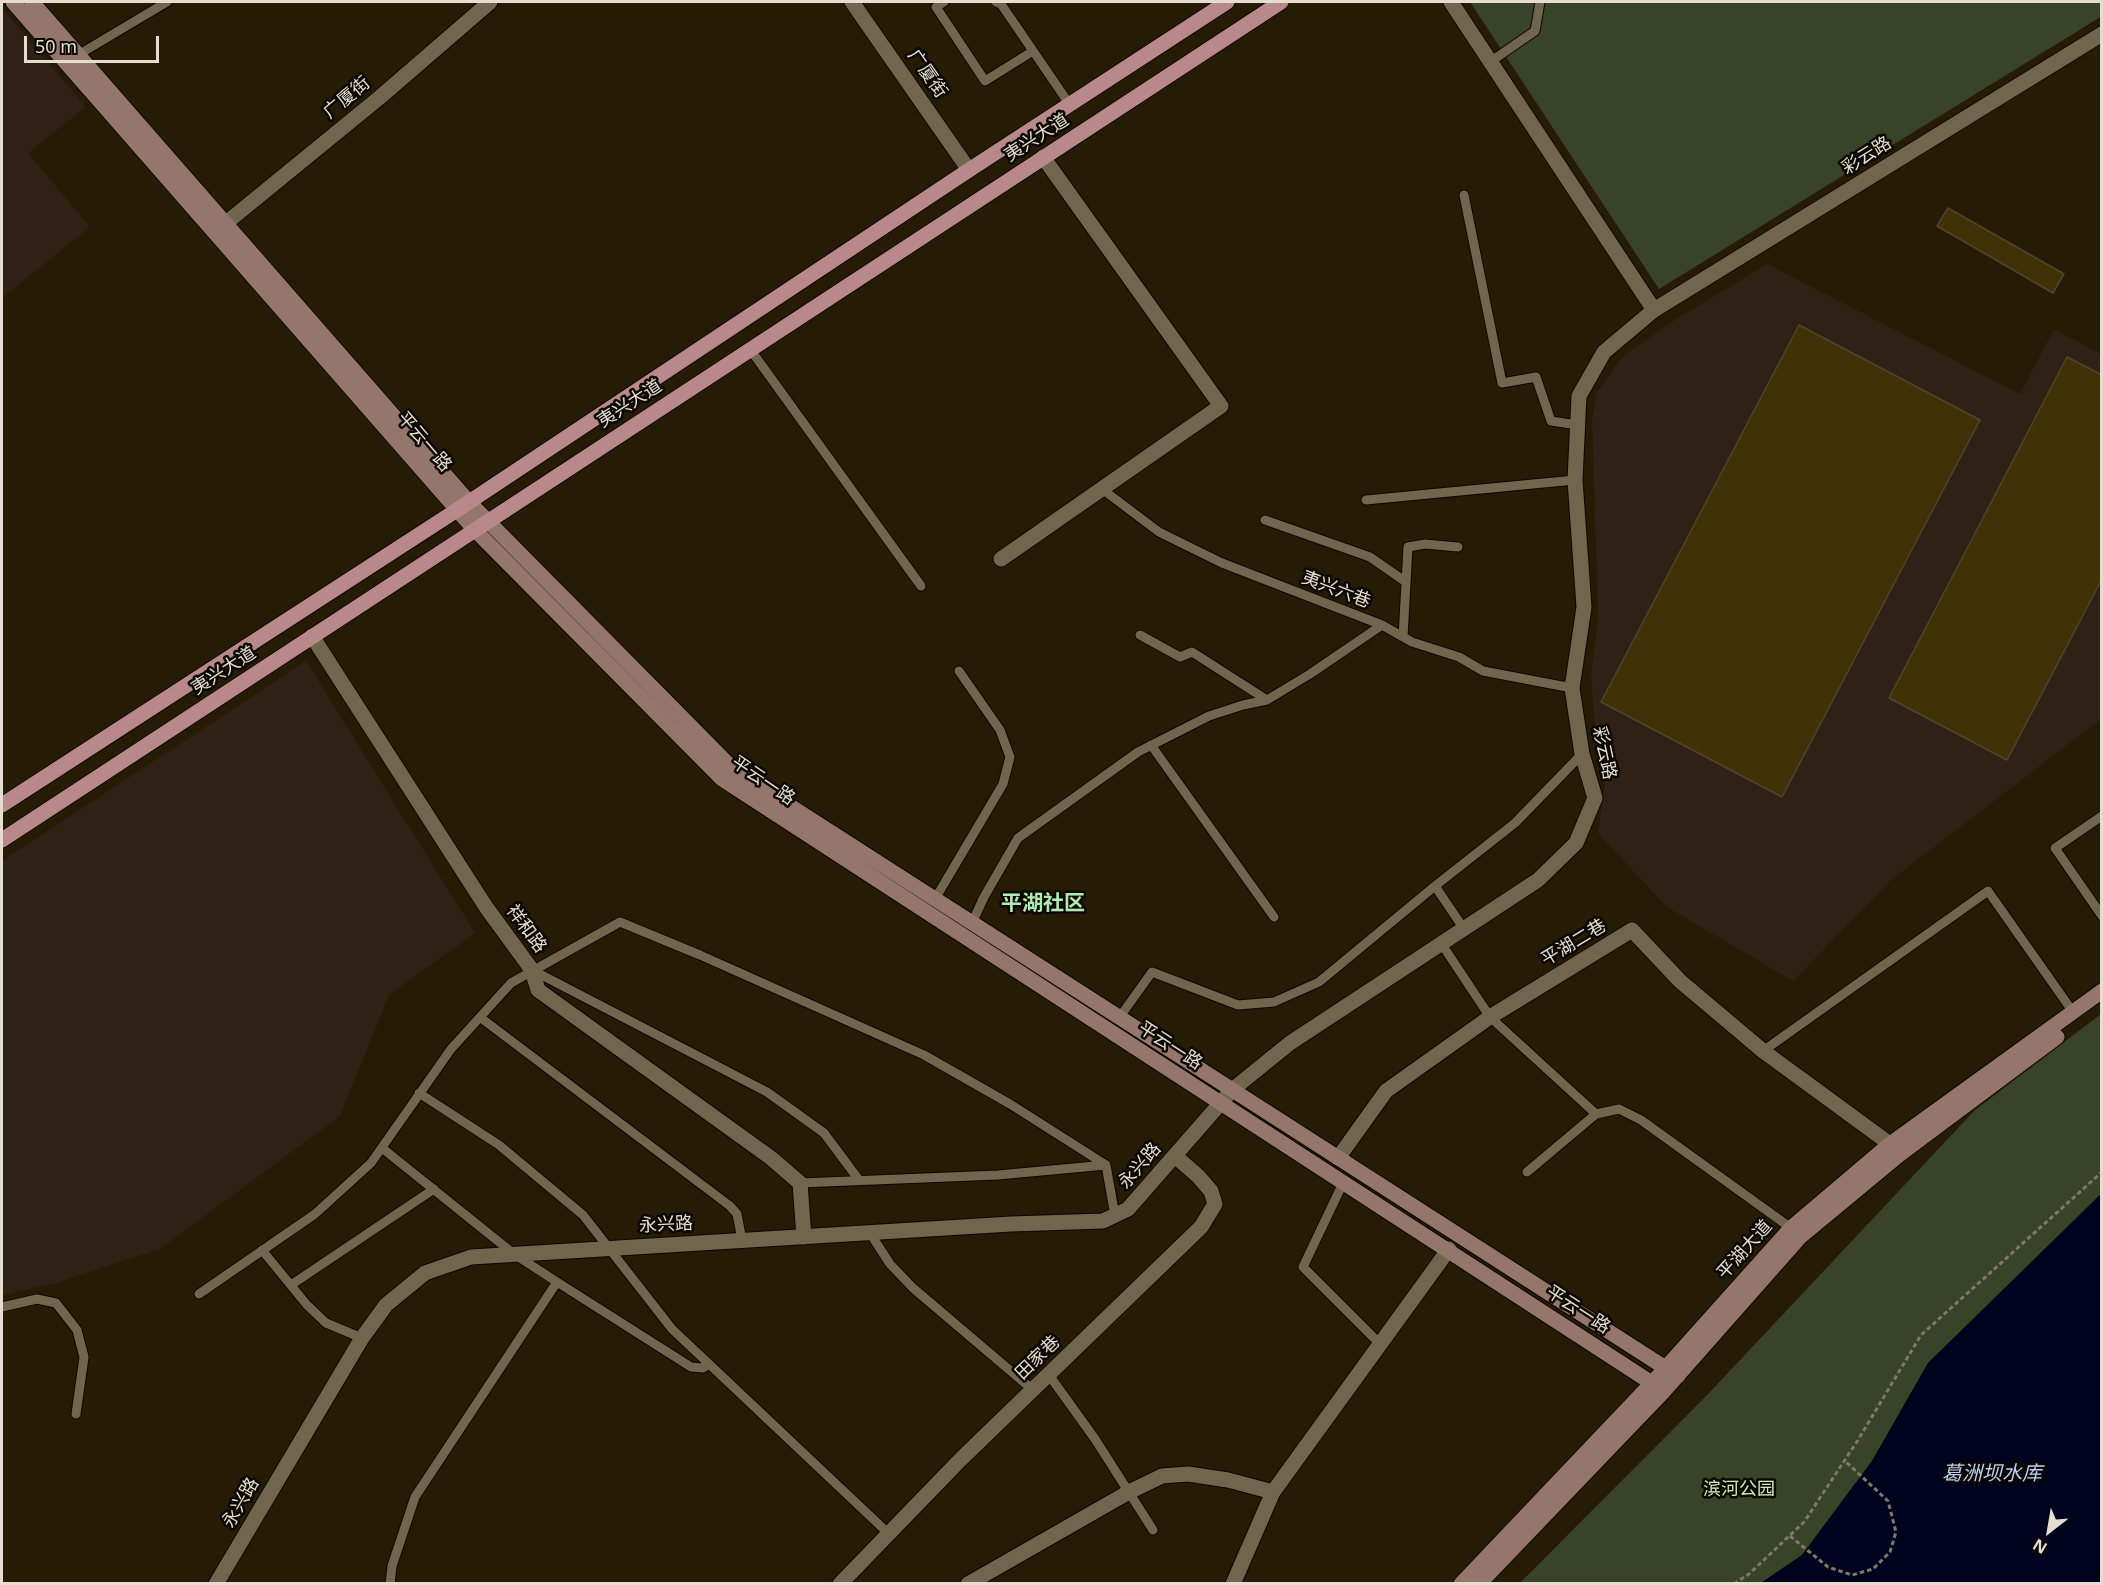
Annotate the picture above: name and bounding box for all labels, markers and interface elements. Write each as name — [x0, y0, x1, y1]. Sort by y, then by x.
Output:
scale bar — [27, 24, 162, 62]
text: 50 m — [35, 34, 77, 58]
street label: 广厦街 — [903, 46, 951, 102]
street label: 广厦街 — [319, 72, 375, 124]
street label: 夷兴大道 — [1001, 109, 1073, 167]
street label: 彩云路 — [1838, 133, 1896, 179]
street label: 夷兴大道 — [594, 375, 666, 433]
street label: 平云一路 — [392, 408, 456, 476]
street label: 夷兴六巷 — [1299, 567, 1373, 613]
street label: 夷兴大道 — [188, 642, 260, 700]
street label: 彩云路 — [1588, 724, 1620, 782]
street label: 平云一路 — [727, 752, 799, 810]
district label: 平湖社区 — [1001, 891, 1085, 917]
street label: 祥和路 — [501, 901, 551, 957]
street label: 平湖二巷 — [1538, 915, 1610, 971]
street label: 平云一路 — [1134, 1017, 1206, 1075]
street label: 永兴路 — [1114, 1139, 1166, 1193]
street label: 永兴路 — [638, 1213, 694, 1237]
street label: 平湖大道 — [1713, 1216, 1777, 1284]
street label: 平云一路 — [1542, 1281, 1614, 1339]
street label: 田家巷 — [1011, 1331, 1065, 1385]
water label: 葛洲坝水库 — [1942, 1462, 2042, 1486]
street label: 永兴路 — [218, 1474, 264, 1532]
park label: 滨河公园 — [1703, 1479, 1775, 1501]
north arrow — [2019, 1501, 2079, 1561]
text: N — [2028, 1534, 2051, 1559]

